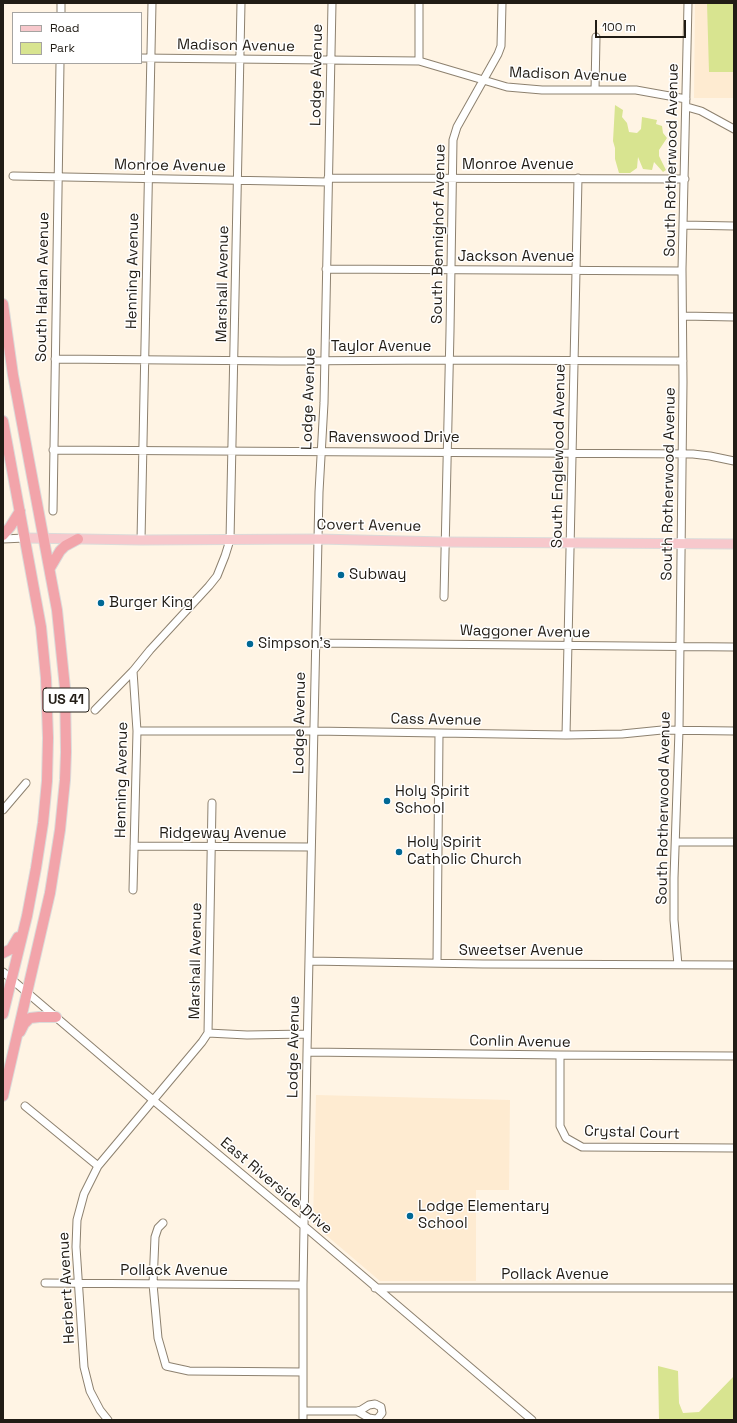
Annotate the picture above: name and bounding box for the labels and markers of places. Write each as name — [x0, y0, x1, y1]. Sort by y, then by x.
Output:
place label: Subway — [349, 566, 406, 584]
marker: Subway — [336, 570, 346, 580]
place label: Burger King — [109, 594, 193, 612]
marker: Burger King — [96, 598, 106, 608]
place label: Simpson's — [258, 635, 331, 653]
marker: Simpson's — [245, 639, 255, 649]
place label: Holy Spirit School — [395, 783, 470, 818]
marker: Holy Spirit School — [382, 796, 392, 806]
place label: Holy Spirit Catholic Church — [407, 834, 522, 869]
marker: Holy Spirit Catholic Church — [394, 847, 404, 857]
place label: Lodge Elementary School — [418, 1198, 550, 1233]
marker: Lodge Elementary School — [405, 1211, 415, 1221]

